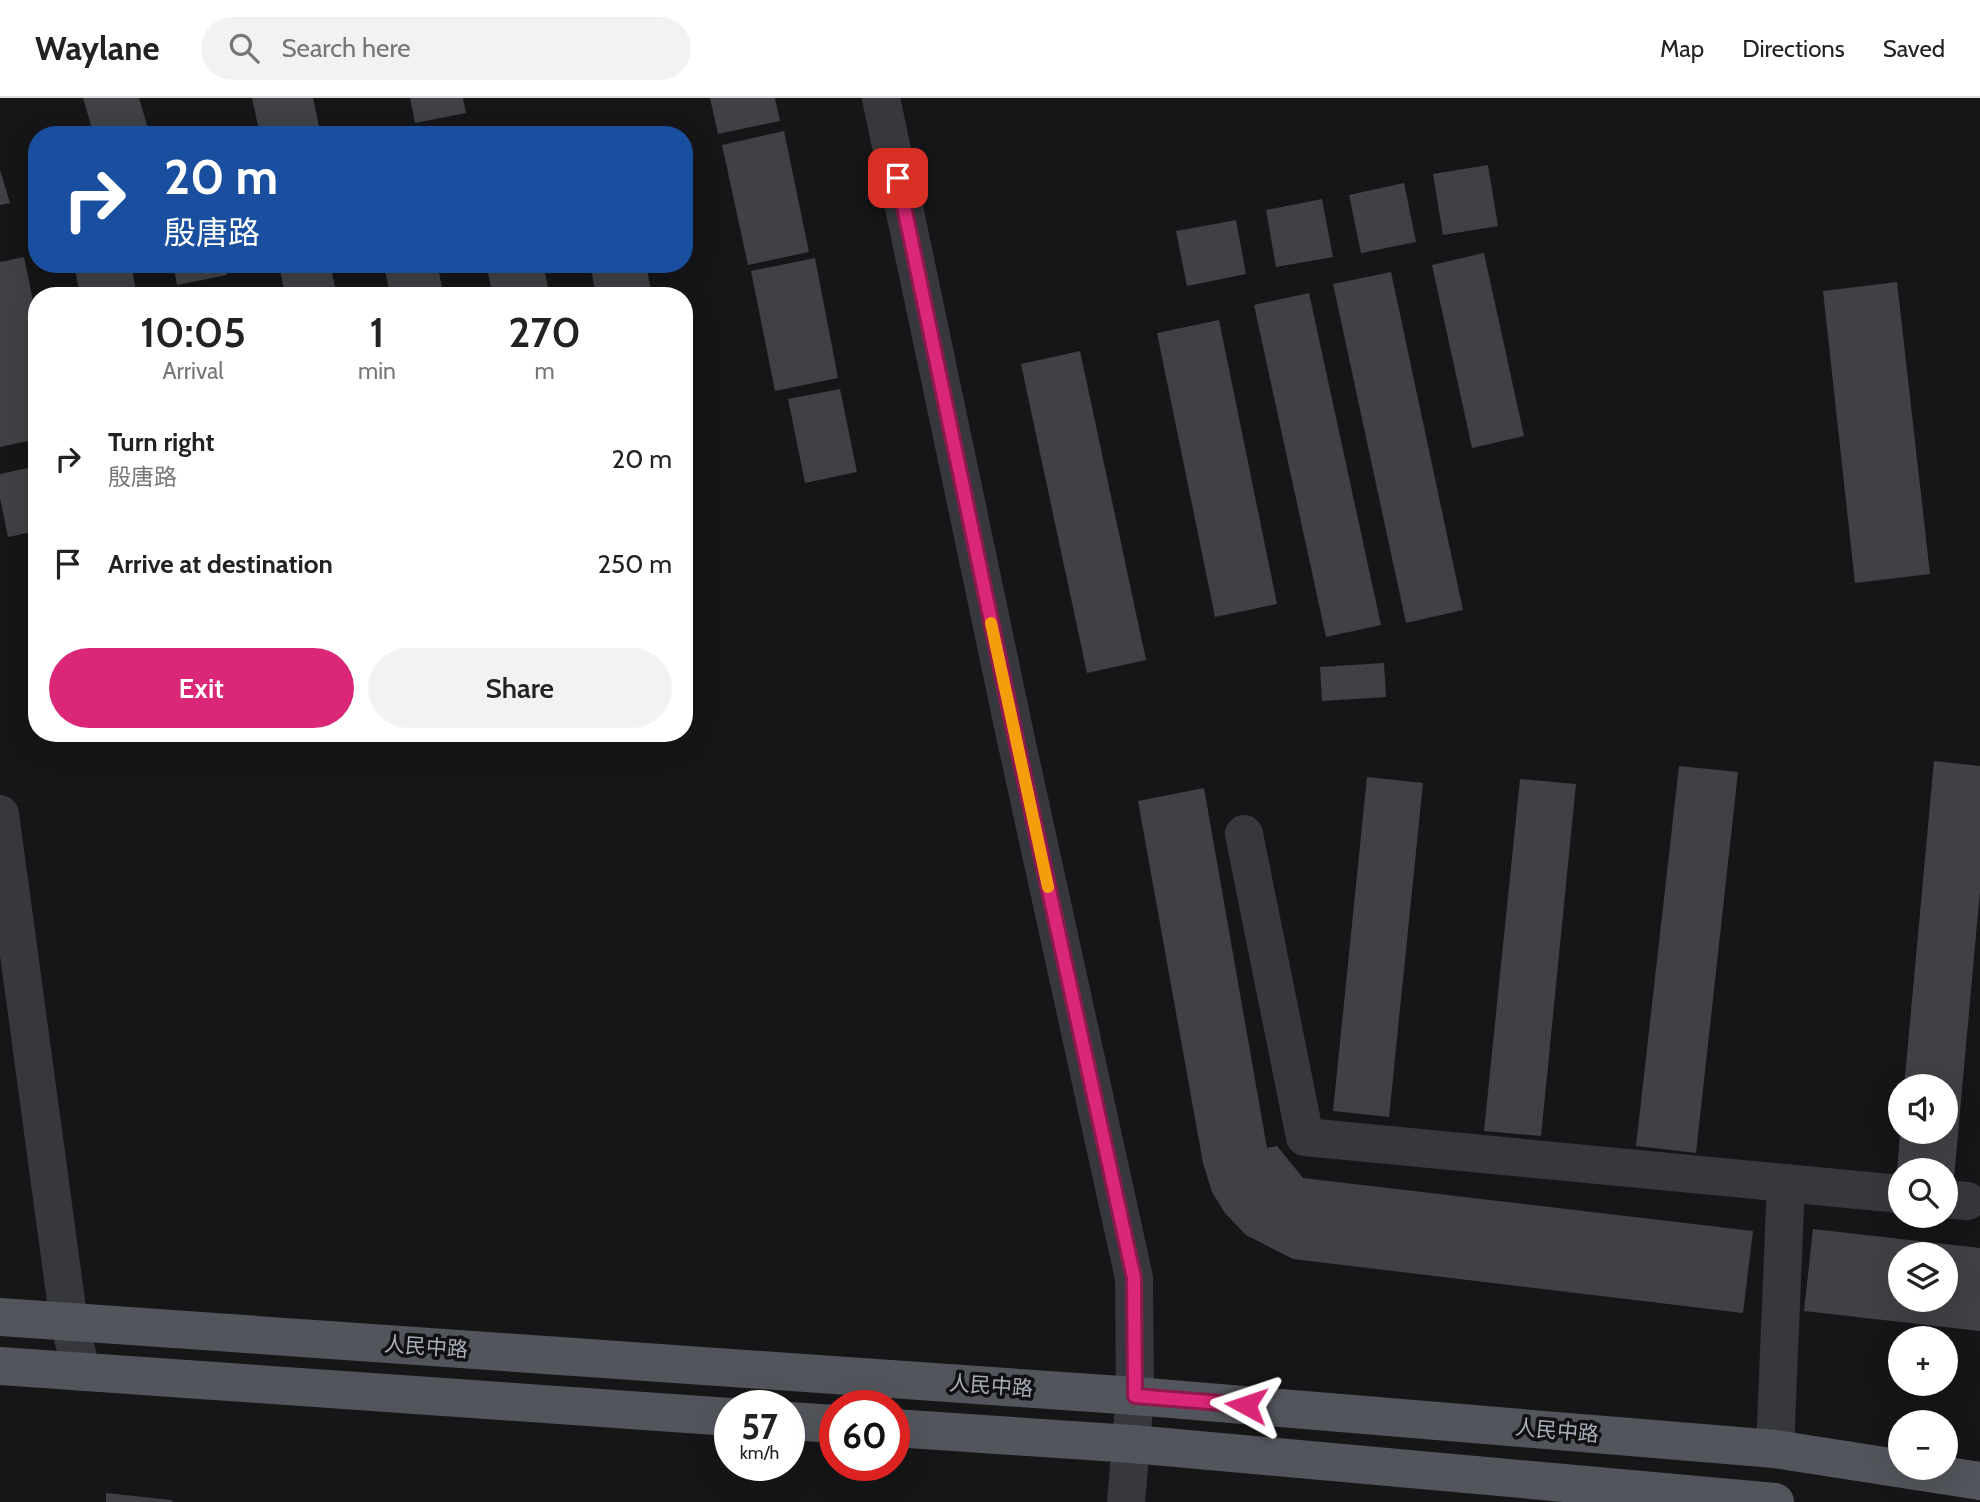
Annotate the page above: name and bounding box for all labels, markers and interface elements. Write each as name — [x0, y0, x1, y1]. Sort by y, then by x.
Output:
search box — [201, 17, 691, 80]
text: Waylane — [35, 28, 159, 68]
icon: search — [225, 29, 263, 67]
text: Search here — [281, 32, 411, 64]
text: Map — [1660, 34, 1704, 63]
text: Directions — [1742, 34, 1845, 63]
text: Saved — [1883, 34, 1945, 63]
text: 20 m — [164, 147, 278, 206]
pin — [868, 148, 928, 208]
icon: right — [49, 154, 140, 245]
icon: arrive — [879, 159, 917, 197]
text: 殷唐路 — [164, 213, 260, 252]
text: 10:05 — [140, 306, 246, 358]
text: 1 — [370, 306, 384, 358]
text: 270 — [508, 306, 581, 358]
text: Arrival — [162, 357, 224, 385]
text: min — [358, 357, 396, 385]
text: m — [534, 357, 555, 385]
text: Turn right — [108, 426, 214, 458]
icon: right — [49, 440, 87, 478]
text: 20 m — [612, 443, 672, 475]
text: 殷唐路 — [108, 463, 177, 491]
icon: arrive — [49, 545, 87, 583]
text: Arrive at destination — [108, 548, 333, 580]
text: 250 m — [598, 548, 672, 580]
button: Exit — [49, 648, 354, 728]
button: Share — [368, 648, 672, 728]
map controls — [1888, 1074, 1958, 1480]
button: sound — [1888, 1074, 1958, 1144]
button: search — [1888, 1158, 1958, 1228]
button: layers — [1888, 1242, 1958, 1312]
button: + — [1888, 1326, 1958, 1396]
street label: 人民中路 — [383, 1331, 469, 1362]
position arrow — [1209, 1368, 1283, 1442]
street label: 人民中路 — [948, 1370, 1034, 1401]
speed limit sign: 60 — [819, 1390, 910, 1481]
text: 57 — [741, 1405, 778, 1448]
button: − — [1888, 1410, 1958, 1480]
street label: 人民中路 — [1514, 1414, 1600, 1447]
text: km/h — [740, 1442, 779, 1464]

